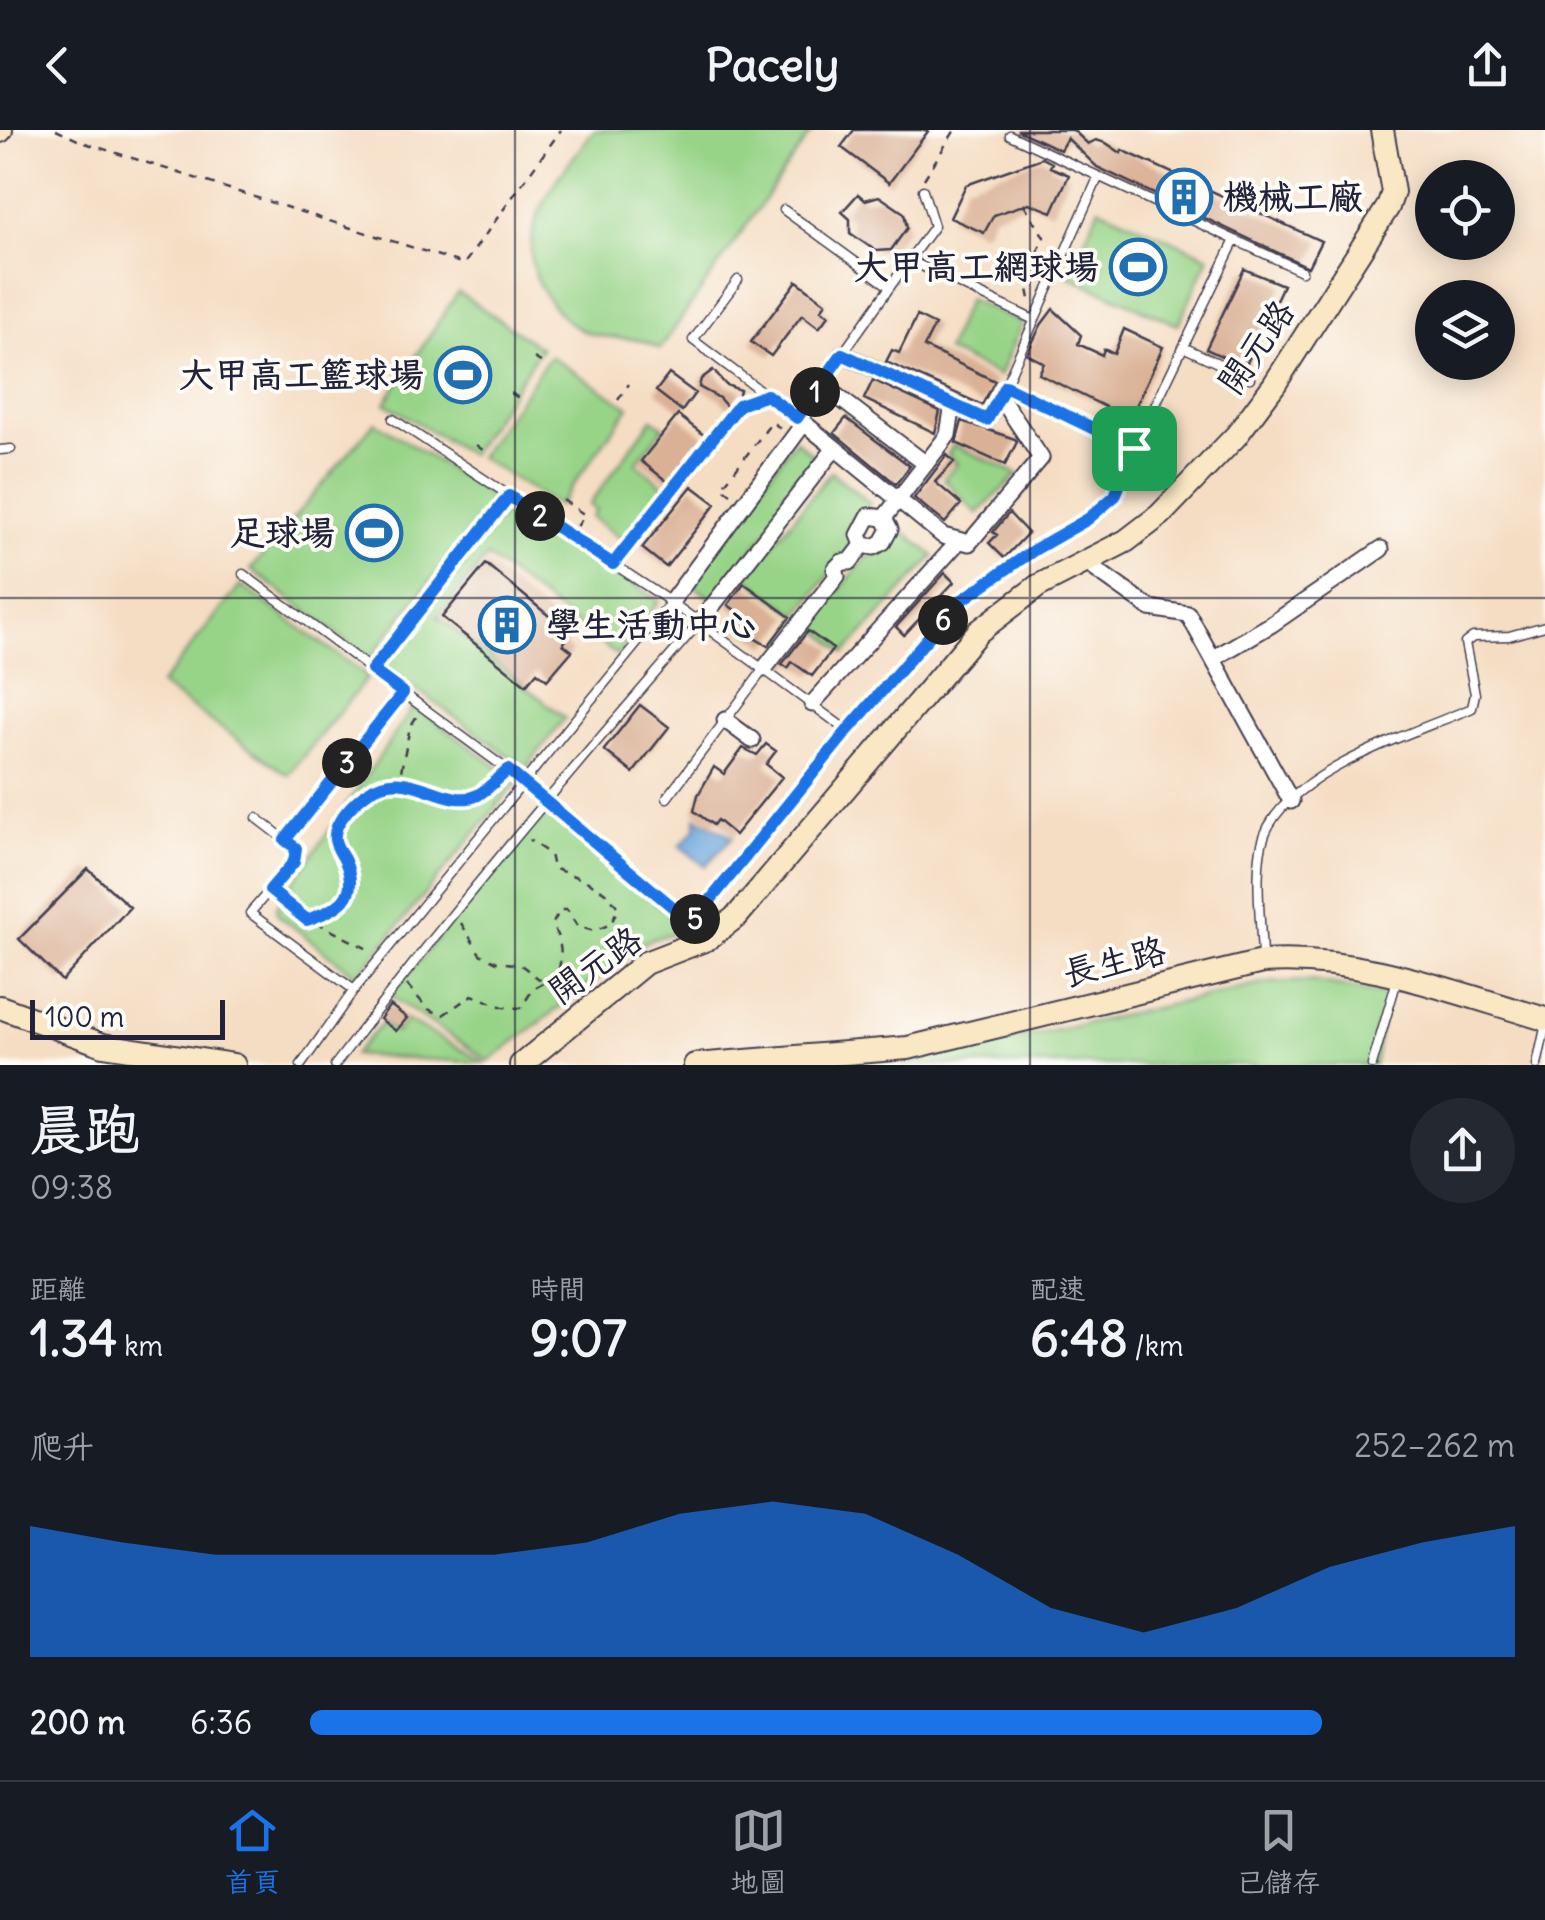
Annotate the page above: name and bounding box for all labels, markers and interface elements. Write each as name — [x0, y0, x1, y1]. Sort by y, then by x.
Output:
text: Pacely — [706, 37, 839, 93]
icon: back — [30, 38, 85, 93]
icon: share — [1460, 38, 1515, 93]
map controls — [1415, 160, 1515, 380]
button: locate — [1415, 160, 1515, 260]
building icon: 機械工廠 — [1154, 167, 1214, 227]
place label: 機械工廠 — [1223, 174, 1363, 218]
sports icon: 大甲高工網球場 — [1108, 237, 1168, 297]
place label: 大甲高工網球場 — [854, 244, 1099, 288]
button: layers — [1415, 280, 1515, 380]
street label: 開元路 — [1207, 291, 1303, 402]
sports icon: 大甲高工籃球場 — [433, 345, 493, 405]
place label: 大甲高工籃球場 — [179, 352, 424, 396]
pin: 1 — [790, 367, 840, 417]
text: 1 — [809, 374, 821, 410]
pin — [1092, 406, 1177, 491]
icon: arrive — [1107, 421, 1162, 476]
pin: 2 — [515, 491, 565, 541]
text: 2 — [532, 498, 548, 534]
sports icon: 足球場 — [344, 503, 404, 563]
place label: 足球場 — [230, 510, 335, 554]
building icon: 學生活動中心 — [477, 595, 537, 655]
pin: 6 — [918, 595, 968, 645]
place label: 學生活動中心 — [546, 602, 756, 646]
text: 6 — [935, 602, 951, 638]
pin: 3 — [322, 738, 372, 788]
text: 3 — [339, 745, 355, 781]
pin: 5 — [670, 894, 720, 944]
text: 5 — [687, 901, 703, 937]
street label: 開元路 — [539, 916, 650, 1012]
street label: 長生路 — [1057, 927, 1170, 995]
scale bar — [30, 995, 225, 1040]
text: 100 m — [45, 999, 124, 1035]
text: 晨跑 — [30, 1095, 140, 1164]
button: share — [1410, 1098, 1515, 1203]
text: 09:38 — [30, 1167, 113, 1208]
text: 距離 — [30, 1271, 86, 1307]
text: 時間 — [530, 1271, 586, 1307]
text: 配速 — [1030, 1271, 1086, 1307]
text: 1.34 — [30, 1307, 118, 1370]
text: 9:07 — [530, 1307, 627, 1370]
text: 6:48 — [1030, 1307, 1128, 1370]
text: km — [118, 1328, 163, 1364]
text: /km — [1128, 1328, 1184, 1364]
text: 252–262 m — [1354, 1425, 1515, 1466]
text: 爬升 — [30, 1426, 94, 1467]
text: 200 m — [30, 1702, 125, 1743]
text: 6:36 — [190, 1702, 252, 1743]
tab: 首頁 — [225, 1803, 281, 1900]
tab: 地圖 — [730, 1803, 786, 1900]
tab: 已儲存 — [1236, 1803, 1320, 1900]

